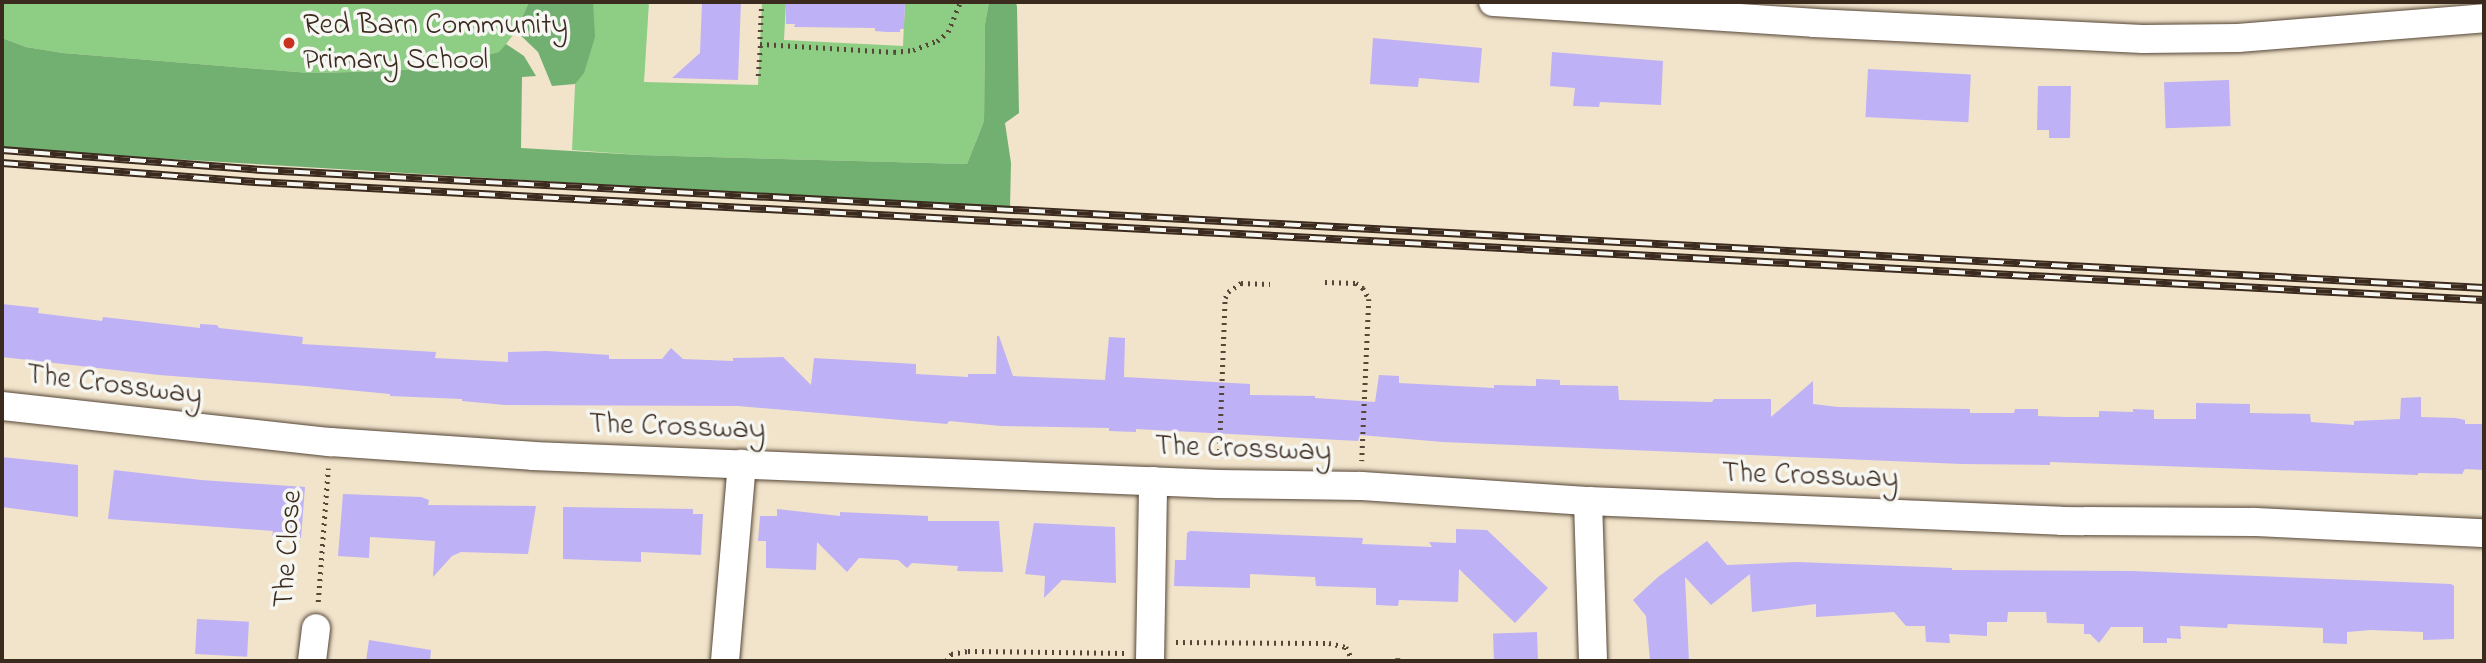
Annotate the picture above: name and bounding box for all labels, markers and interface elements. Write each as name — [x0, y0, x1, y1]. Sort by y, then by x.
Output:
place label: Red Barn Community Primary School — [303, 8, 568, 78]
marker: Red Barn Community Primary School — [281, 35, 297, 51]
street label: The Crossway — [24, 357, 204, 415]
street label: The Crossway — [588, 407, 766, 449]
street label: The Crossway — [1154, 429, 1332, 471]
street label: The Crossway — [1721, 456, 1899, 498]
street label: The Close — [267, 489, 311, 609]

